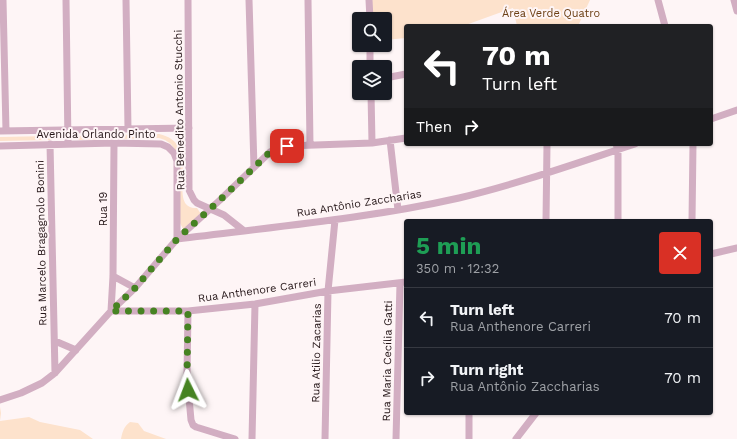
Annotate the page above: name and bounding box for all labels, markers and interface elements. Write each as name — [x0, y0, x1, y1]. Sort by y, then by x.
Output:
park label: Área Verde Quatro — [502, 6, 600, 20]
map controls — [352, 12, 392, 100]
button: search — [352, 12, 392, 52]
street label: Rua Benedito Antonio Stucchi — [172, 30, 187, 190]
text: 70 m — [482, 39, 551, 72]
icon: left — [416, 40, 468, 92]
button: layers — [352, 60, 392, 100]
text: Turn left — [482, 73, 557, 94]
icon: right — [460, 116, 482, 138]
text: Then — [416, 118, 452, 136]
street label: Avenida Orlando Pinto — [36, 128, 156, 141]
pin — [270, 129, 304, 163]
icon: arrive — [276, 135, 298, 157]
street label: Rua Marcelo Bragagnolo Bonini — [34, 160, 49, 326]
street label: Rua Antônio Zaccharias — [296, 187, 423, 220]
street label: Rua 19 — [97, 192, 110, 226]
text: 5 min — [416, 232, 481, 260]
button: close — [659, 232, 701, 274]
text: 350 m · 12:32 — [416, 261, 499, 276]
street label: Rua Anthenore Carreri — [197, 276, 317, 305]
street label: Rua Maria Cecília Gatti — [380, 300, 395, 422]
text: Turn left — [450, 301, 514, 319]
street label: Rua Atilio Zacarias — [309, 303, 324, 403]
icon: left — [416, 307, 438, 329]
text: 70 m — [664, 309, 701, 327]
text: Rua Anthenore Carreri — [450, 319, 591, 334]
text: Turn right — [450, 361, 523, 379]
icon: right — [416, 367, 438, 389]
position arrow — [167, 369, 209, 411]
text: 70 m — [664, 369, 701, 387]
text: Rua Antônio Zaccharias — [450, 379, 600, 394]

